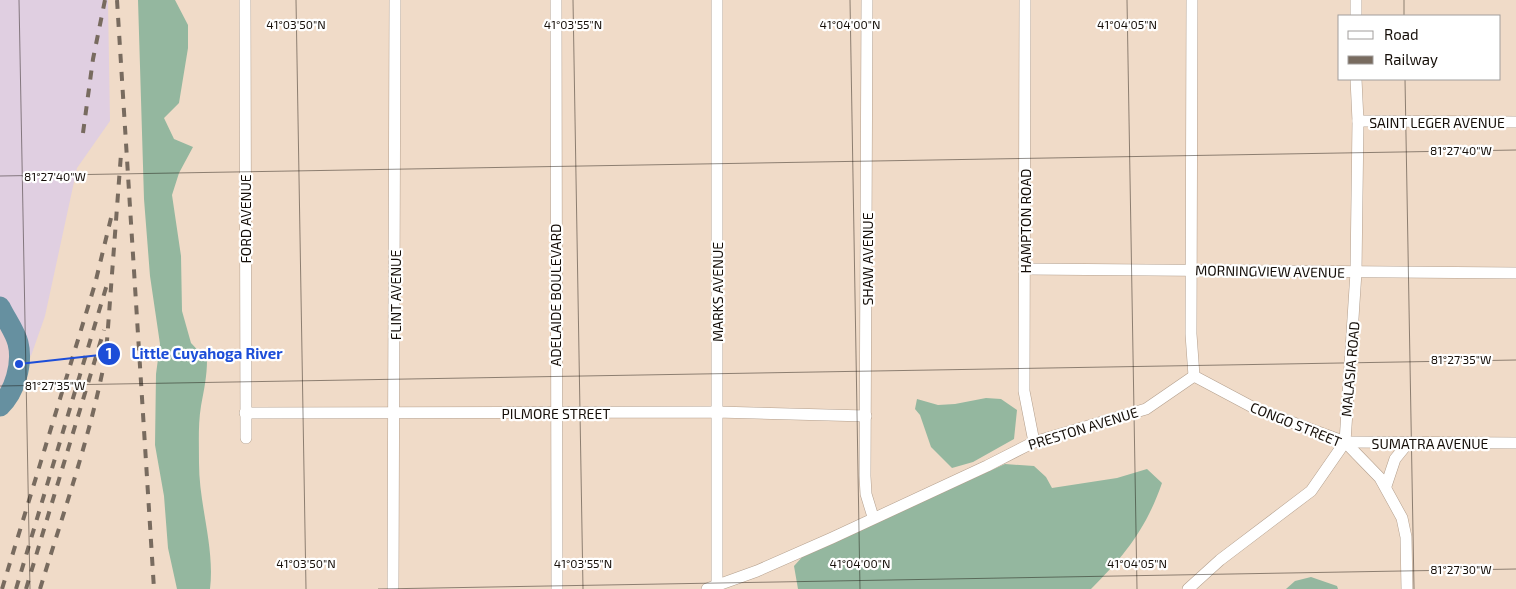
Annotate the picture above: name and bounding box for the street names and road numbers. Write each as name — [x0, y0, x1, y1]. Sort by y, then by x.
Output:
street label: SAINT LEGER AVENUE — [1369, 114, 1505, 131]
street label: HAMPTON ROAD — [1017, 169, 1034, 273]
street label: FORD AVENUE — [237, 174, 254, 264]
street label: SHAW AVENUE — [859, 212, 876, 306]
street label: ADELAIDE BOULEVARD — [547, 224, 564, 366]
street label: MARKS AVENUE — [709, 242, 726, 342]
street label: FLINT AVENUE — [387, 250, 404, 340]
street label: MORNINGVIEW AVENUE — [1195, 261, 1345, 281]
street label: MALASIA ROAD — [1337, 321, 1363, 417]
street label: CONGO STREET — [1248, 398, 1344, 450]
street label: PRESTON AVENUE — [1026, 403, 1140, 453]
street label: PILMORE STREET — [502, 405, 610, 422]
street label: SUMATRA AVENUE — [1372, 435, 1489, 452]

